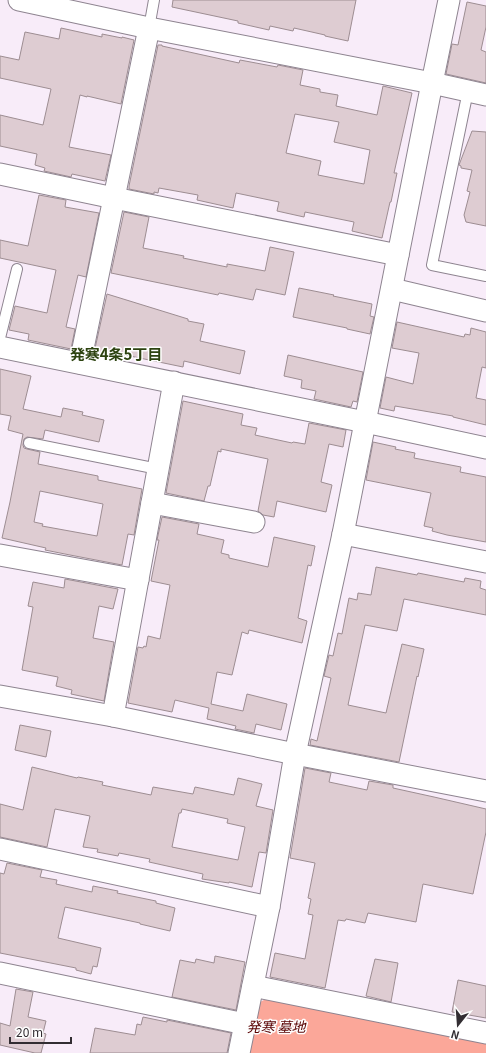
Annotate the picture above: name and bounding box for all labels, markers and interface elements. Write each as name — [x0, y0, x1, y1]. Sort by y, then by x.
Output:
district label: 発寒4条5丁目 — [70, 343, 162, 364]
north arrow — [438, 1005, 478, 1045]
park label: 発寒 墓地 — [246, 1016, 308, 1036]
scale bar — [10, 1019, 71, 1045]
text: 20 m — [16, 1023, 43, 1040]
text: N — [449, 1027, 461, 1044]

